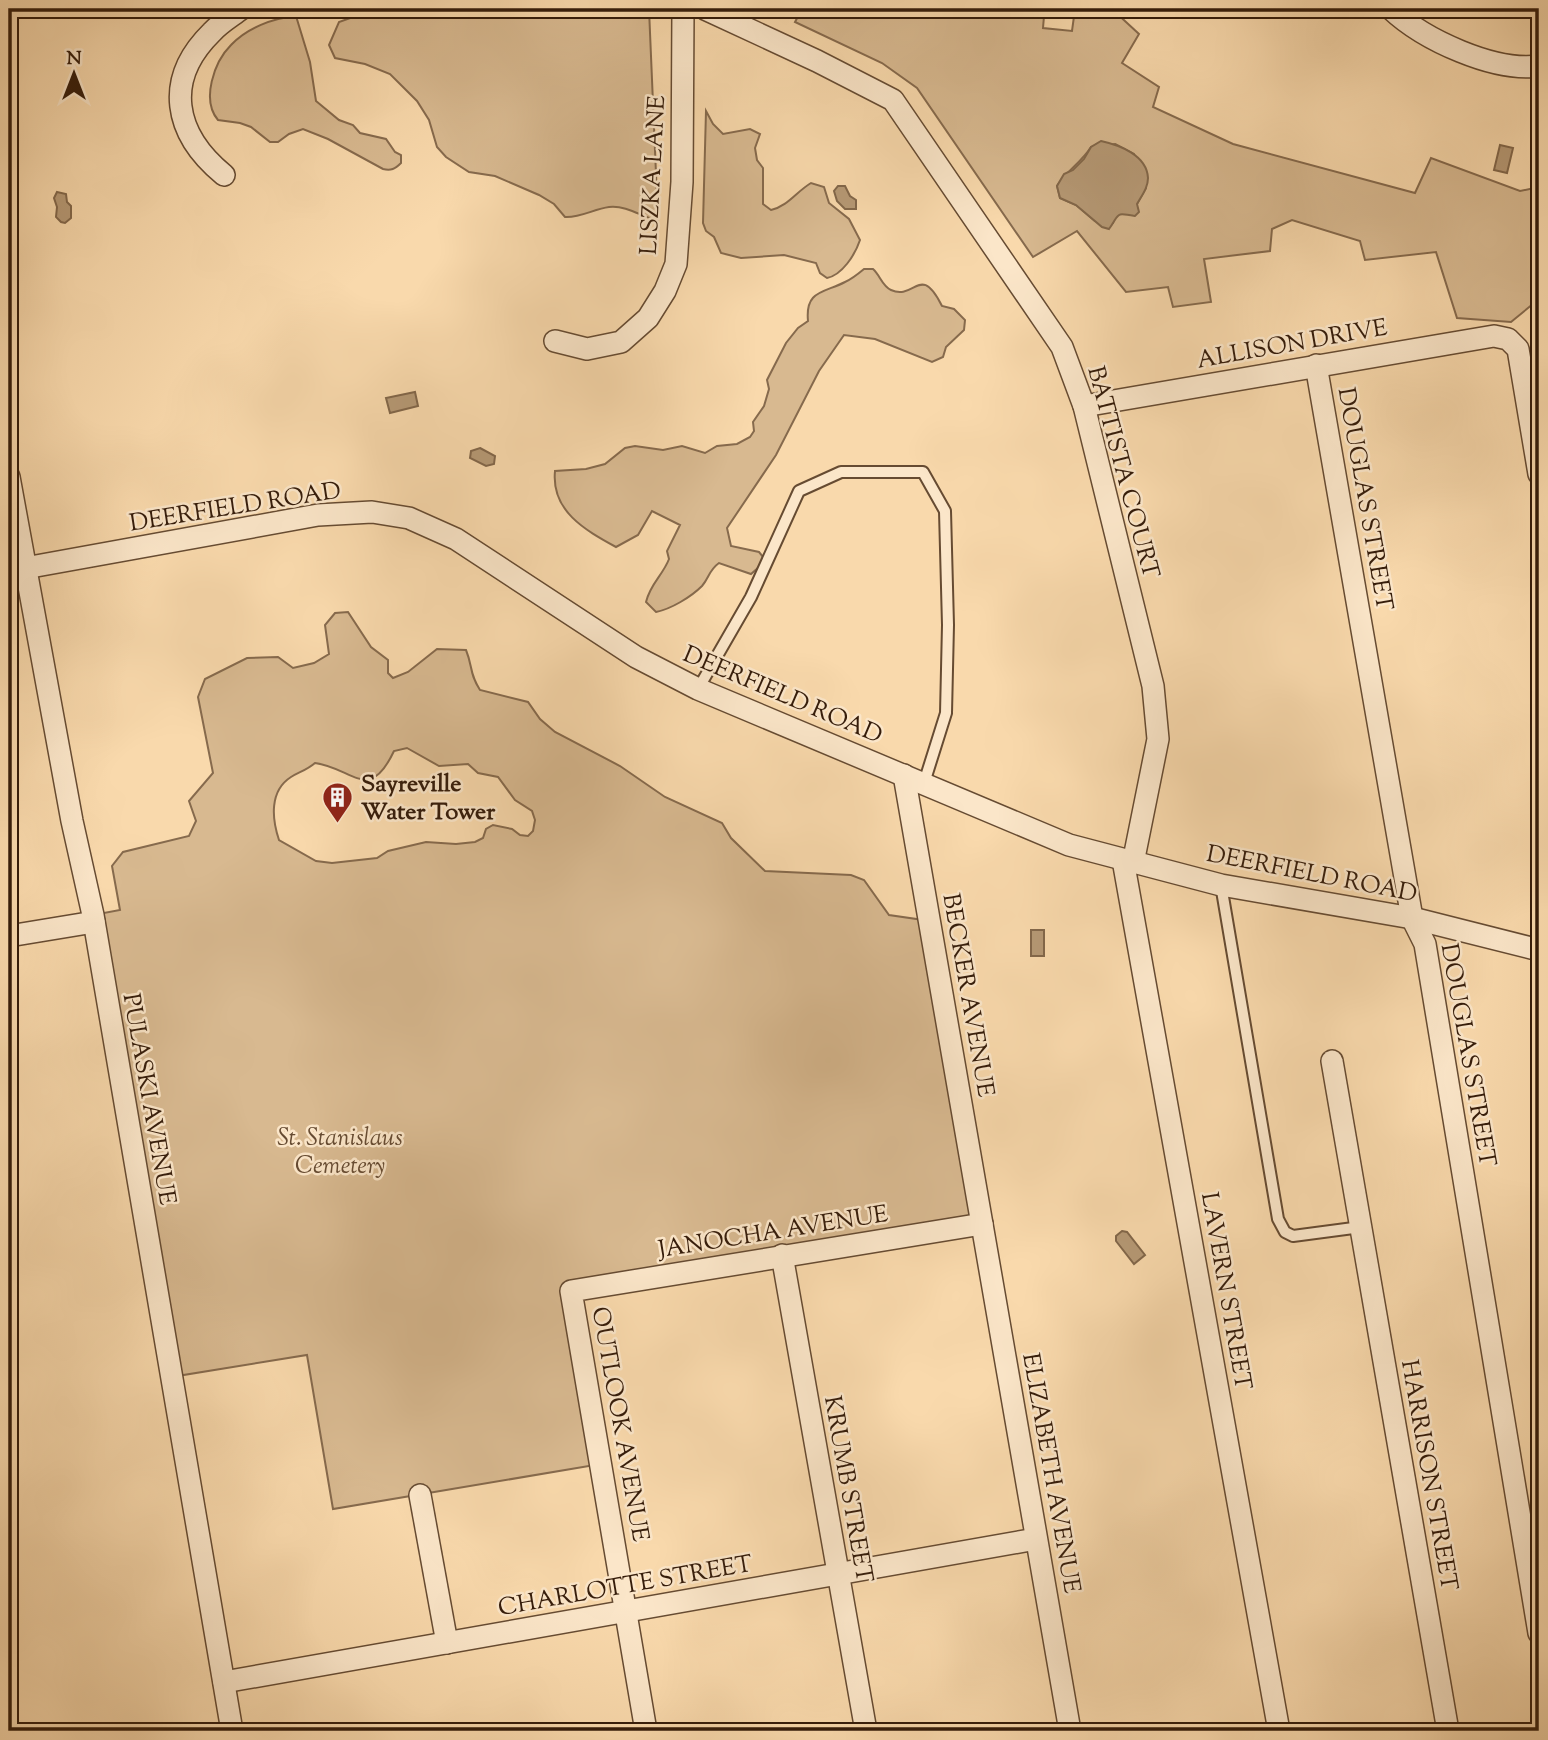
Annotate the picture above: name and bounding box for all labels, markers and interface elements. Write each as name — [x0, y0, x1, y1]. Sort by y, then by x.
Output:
north arrow — [38, 38, 108, 108]
text: N — [66, 46, 82, 73]
street label: LISZKA LANE — [633, 94, 675, 256]
street label: ALLISON DRIVE — [1194, 311, 1391, 378]
street label: BATTISTA COURT — [1077, 363, 1167, 583]
street label: DOUGLAS STREET — [1328, 385, 1400, 614]
street label: DEERFIELD ROAD — [127, 474, 344, 541]
street label: DEERFIELD ROAD — [677, 638, 887, 753]
place label: Sayreville Water Tower — [361, 768, 496, 830]
building icon: Sayreville Water Tower — [321, 780, 355, 824]
street label: DEERFIELD ROAD — [1203, 838, 1420, 912]
street label: BECKER AVENUE — [932, 891, 1002, 1100]
street label: DOUGLAS STREET — [1431, 941, 1503, 1170]
street label: PULASKI AVENUE — [113, 991, 183, 1208]
park label: St. Stanislaus Cemetery — [277, 1122, 403, 1184]
street label: LAVERN STREET — [1191, 1190, 1259, 1393]
street label: JANOCHA AVENUE — [654, 1198, 891, 1268]
street label: OUTLOOK AVENUE — [582, 1304, 657, 1545]
street label: ELIZABETH AVENUE — [1012, 1350, 1088, 1597]
street label: HARRISON STREET — [1391, 1357, 1465, 1594]
street label: KRUMB STREET — [814, 1393, 880, 1586]
street label: CHARLOTTE STREET — [496, 1548, 755, 1626]

